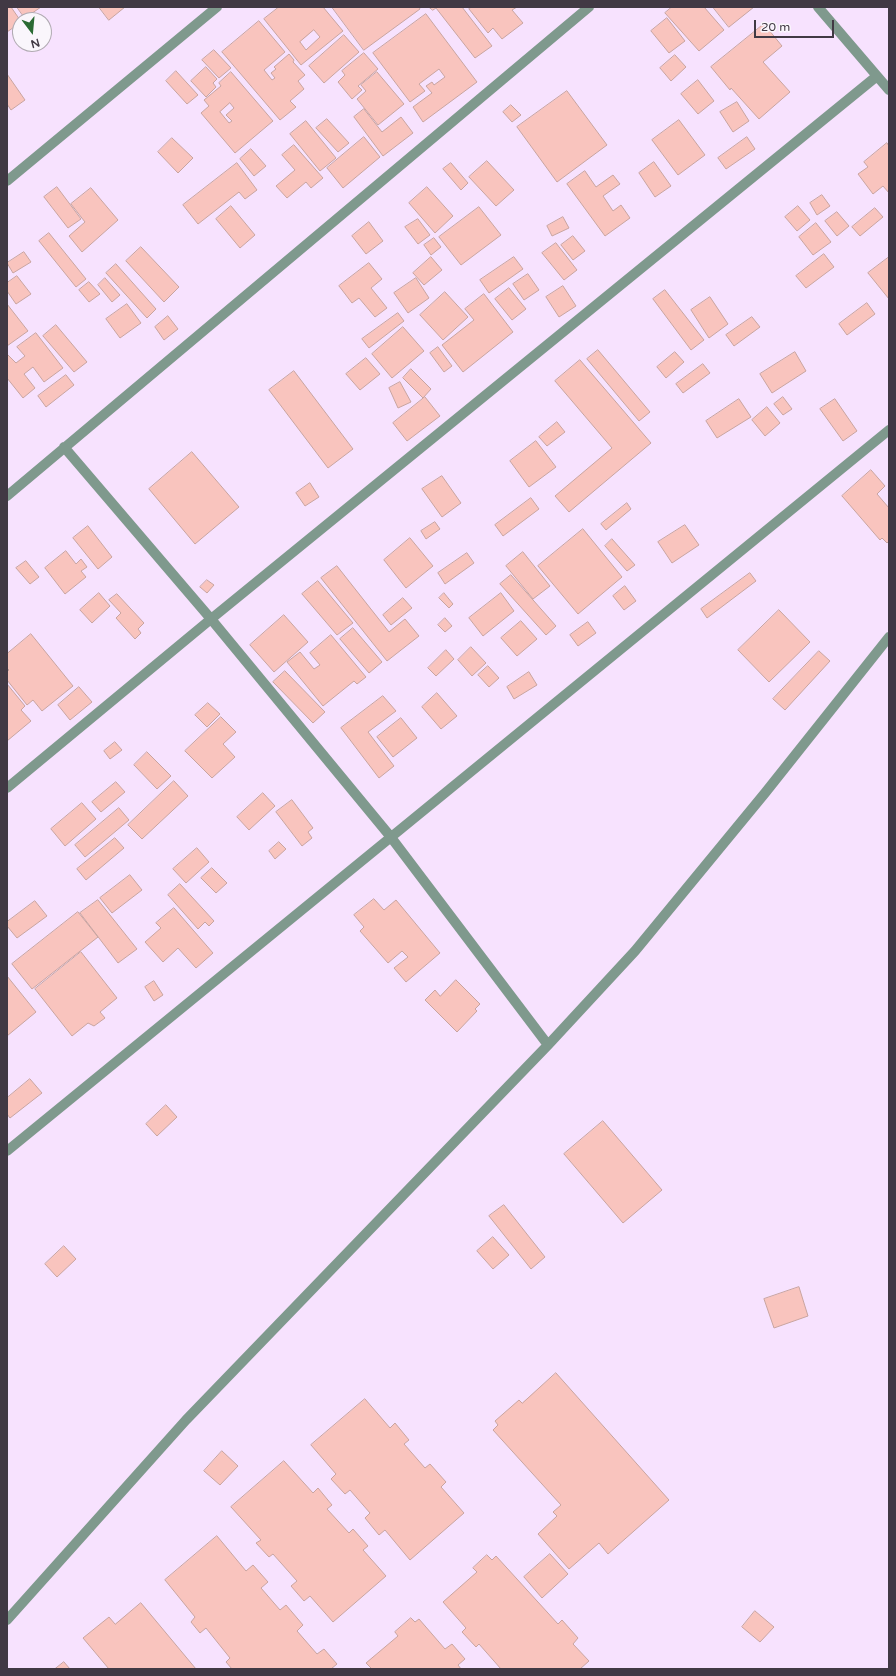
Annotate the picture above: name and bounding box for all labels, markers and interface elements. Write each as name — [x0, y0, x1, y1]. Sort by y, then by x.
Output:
north arrow — [12, 12, 52, 52]
scale bar — [756, 12, 836, 38]
text: 20 m — [761, 20, 790, 34]
text: N — [29, 36, 41, 51]

